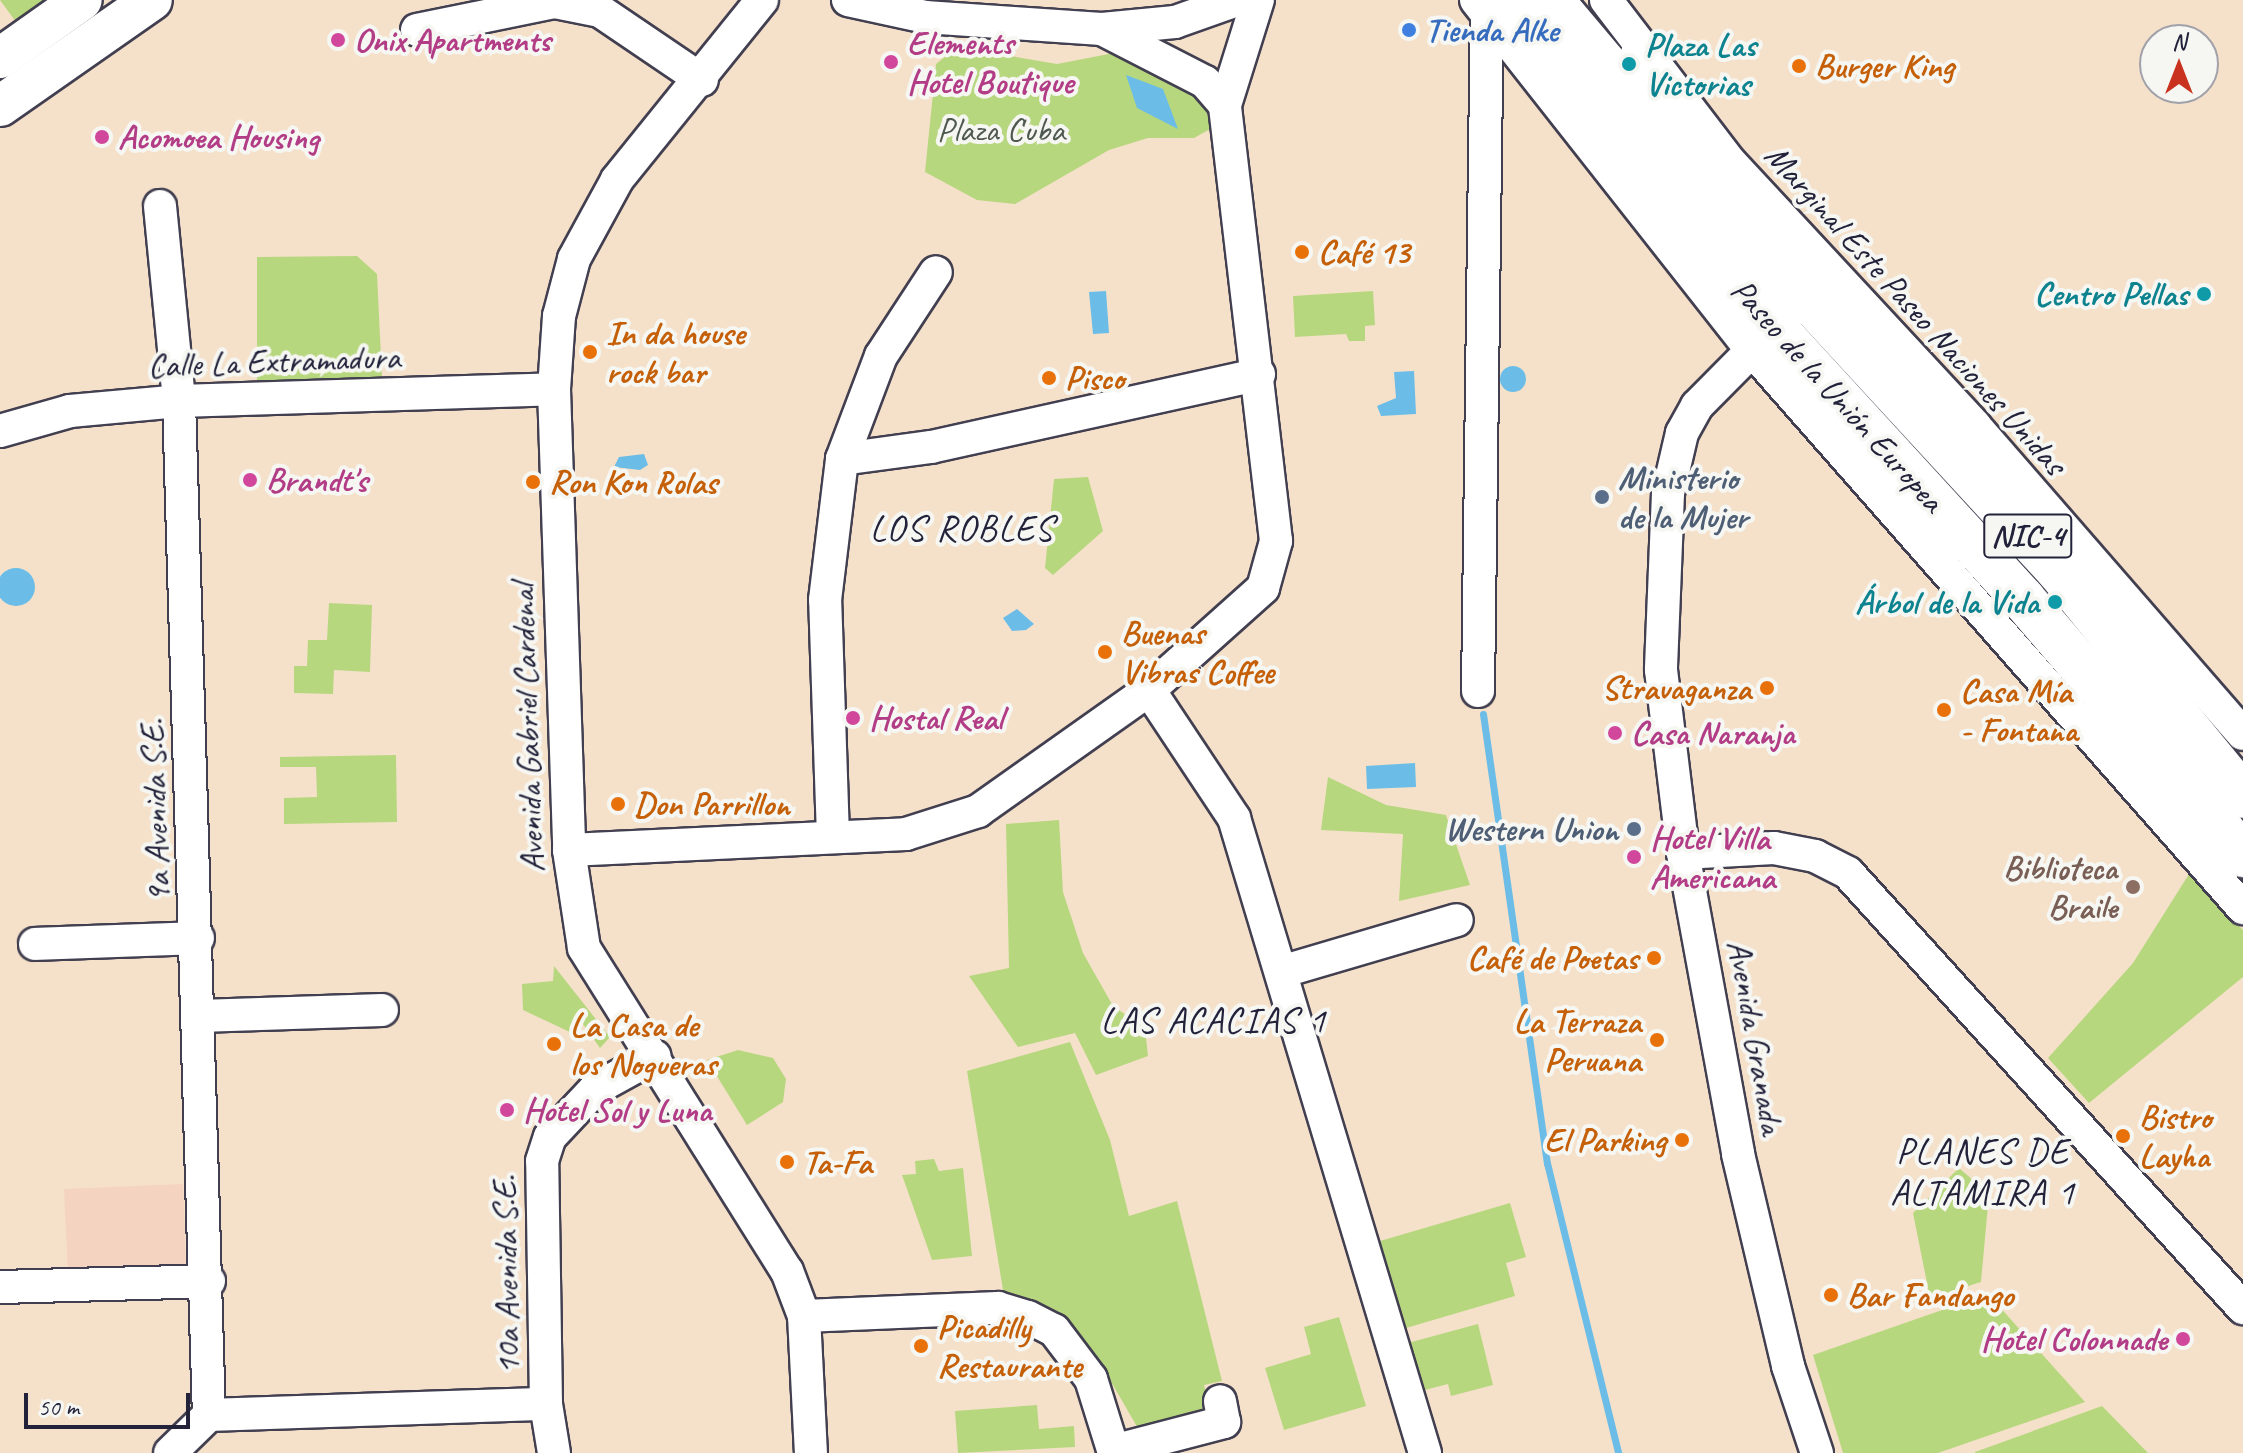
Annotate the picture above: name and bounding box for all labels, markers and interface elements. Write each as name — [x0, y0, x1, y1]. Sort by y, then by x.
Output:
place label: Tienda Alke — [1425, 10, 1558, 50]
place label: Onix Apartments — [354, 20, 552, 60]
marker: Tienda Alke — [1400, 21, 1418, 39]
place label: Elements Hotel Boutique — [907, 22, 1073, 102]
place label: Plaza Las Victorias — [1645, 24, 1757, 104]
north arrow — [2139, 24, 2219, 104]
text: N — [2172, 28, 2186, 56]
marker: Onix Apartments — [329, 31, 347, 49]
place label: Burger King — [1815, 46, 1954, 86]
marker: Elements Hotel Boutique — [882, 53, 900, 71]
marker: Plaza Las Victorias — [1620, 55, 1638, 73]
marker: Burger King — [1790, 57, 1808, 75]
park label: Plaza Cuba — [938, 110, 1064, 150]
place label: Acomoea Housing — [118, 117, 319, 157]
marker: Acomoea Housing — [93, 128, 111, 146]
street label: Marginal Este Paseo Naciones Unidas — [1756, 134, 2076, 484]
place label: Café 13 — [1318, 232, 1409, 272]
marker: Café 13 — [1293, 243, 1311, 261]
street label: Paseo de la Unión Europea — [1722, 270, 1954, 520]
place label: Centro Pellas — [2036, 274, 2188, 314]
marker: Centro Pellas — [2195, 285, 2213, 303]
place label: In da house rock bar — [606, 312, 745, 392]
street label: Calle La Extramadura — [147, 336, 401, 386]
marker: In da house rock bar — [581, 343, 599, 361]
place label: Pisco — [1065, 358, 1124, 398]
marker: Pisco — [1040, 369, 1058, 387]
place label: Ministerio de la Mujer — [1618, 457, 1749, 536]
place label: Brandt's — [266, 460, 367, 500]
place label: Ron Kon Rolas — [549, 462, 717, 502]
marker: Brandt's — [241, 471, 259, 489]
marker: Ron Kon Rolas — [524, 473, 542, 491]
marker: Ministerio de la Mujer — [1593, 488, 1611, 506]
district label: LOS ROBLES — [870, 507, 1054, 551]
road number: NIC-4 — [1982, 508, 2074, 564]
place label: Árbol de la Vida — [1854, 582, 2039, 622]
street label: Avenida Gabriel Cardenal — [502, 583, 552, 873]
marker: Árbol de la Vida — [2046, 593, 2064, 611]
place label: Buenas Vibras Coffee — [1121, 612, 1274, 692]
marker: Buenas Vibras Coffee — [1096, 643, 1114, 661]
place label: Stravaganza — [1602, 668, 1751, 708]
place label: Casa Mía - Fontana — [1960, 670, 2077, 750]
marker: Stravaganza — [1758, 679, 1776, 697]
place label: Hostal Real — [869, 698, 1002, 738]
marker: Casa Mía - Fontana — [1935, 701, 1953, 719]
marker: Hostal Real — [844, 709, 862, 727]
place label: Casa Naranja — [1631, 713, 1796, 753]
street label: 9a Avenida S.E. — [131, 719, 179, 903]
marker: Casa Naranja — [1606, 724, 1624, 742]
place label: Don Parrillon — [634, 784, 791, 824]
marker: Don Parrillon — [609, 795, 627, 813]
place label: Western Union — [1445, 809, 1618, 849]
place label: Hotel Villa Americana — [1650, 817, 1775, 896]
marker: Western Union — [1625, 820, 1643, 838]
place label: Biblioteca Braile — [2003, 847, 2117, 926]
marker: Hotel Villa Americana — [1625, 848, 1643, 866]
marker: Biblioteca Braile — [2124, 878, 2142, 896]
street label: Avenida Granada — [1719, 937, 1793, 1137]
place label: Café de Poetas — [1468, 938, 1638, 978]
marker: Café de Poetas — [1645, 949, 1663, 967]
district label: LAS ACACIAS 1 — [1100, 999, 1328, 1043]
place label: La Terraza Peruana — [1516, 1000, 1641, 1080]
place label: La Casa de los Nogueras — [570, 1004, 717, 1084]
marker: La Terraza Peruana — [1648, 1031, 1666, 1049]
marker: La Casa de los Nogueras — [545, 1035, 563, 1053]
place label: Hotel Sol y Luna — [523, 1090, 710, 1130]
place label: Bistro Layha — [2139, 1096, 2211, 1176]
marker: Hotel Sol y Luna — [498, 1101, 516, 1119]
place label: El Parking — [1544, 1120, 1666, 1160]
marker: Bistro Layha — [2114, 1127, 2132, 1145]
district label: PLANES DE ALTAMIRA 1 — [1890, 1129, 2076, 1214]
marker: El Parking — [1673, 1131, 1691, 1149]
place label: Ta-Fa — [803, 1142, 872, 1182]
marker: Ta-Fa — [778, 1153, 796, 1171]
street label: 10a Avenida S.E. — [484, 1176, 528, 1374]
place label: Bar Fandango — [1847, 1275, 2014, 1315]
marker: Bar Fandango — [1822, 1286, 1840, 1304]
place label: Picadilly Restaurante — [937, 1306, 1082, 1386]
place label: Hotel Colonnade — [1981, 1319, 2167, 1359]
marker: Hotel Colonnade — [2174, 1330, 2192, 1348]
marker: Picadilly Restaurante — [912, 1337, 930, 1355]
scale bar — [28, 1377, 194, 1427]
text: 50 m — [38, 1392, 79, 1422]

